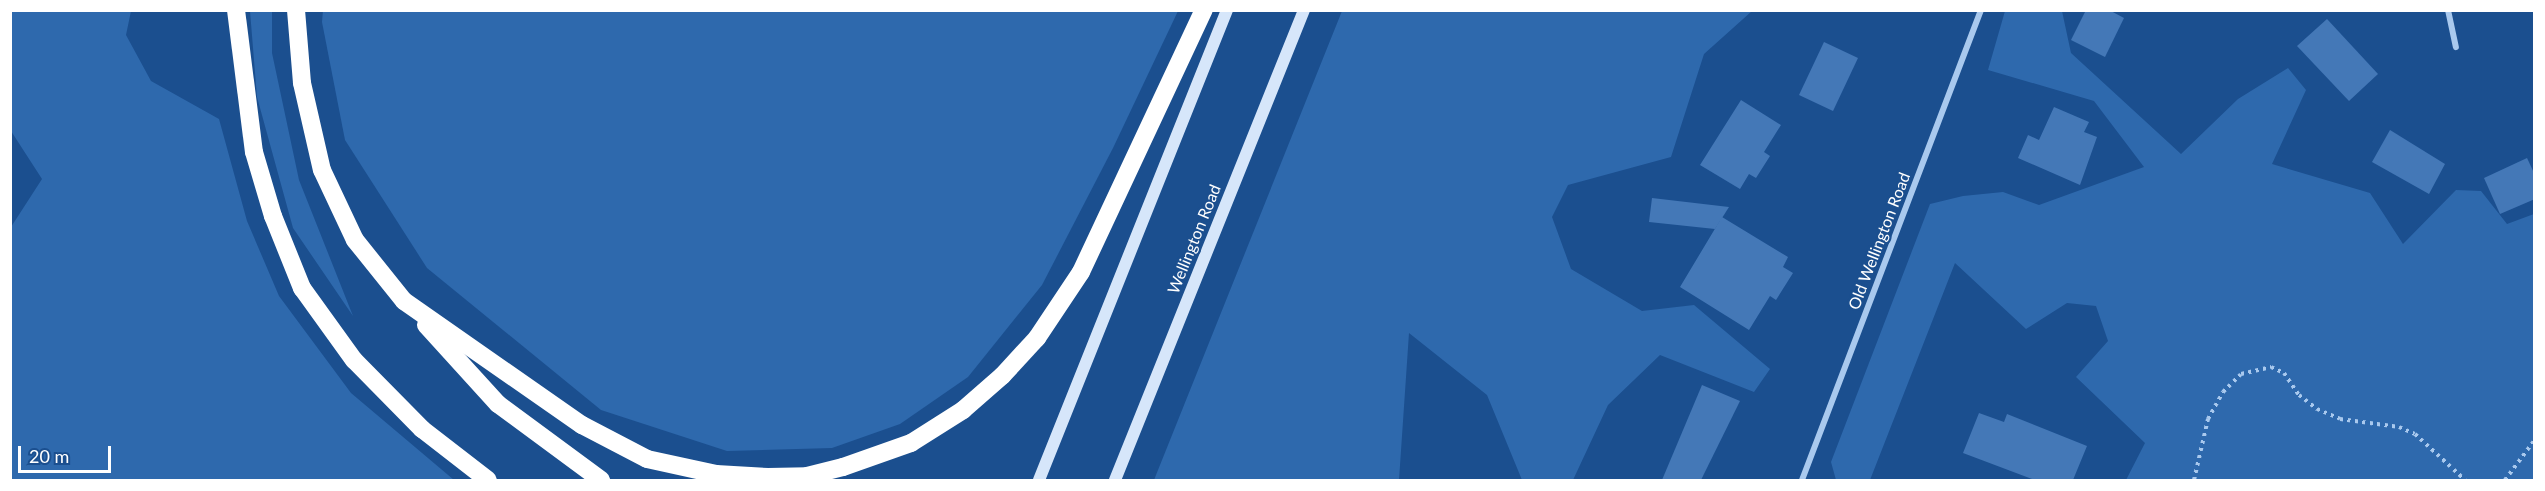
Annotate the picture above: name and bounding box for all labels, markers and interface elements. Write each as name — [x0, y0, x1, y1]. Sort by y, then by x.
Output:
street label: Old Wellington Road — [1844, 170, 1914, 312]
street label: Wellington Road — [1163, 182, 1225, 296]
scale bar — [21, 434, 114, 472]
text: 20 m — [29, 445, 69, 467]

